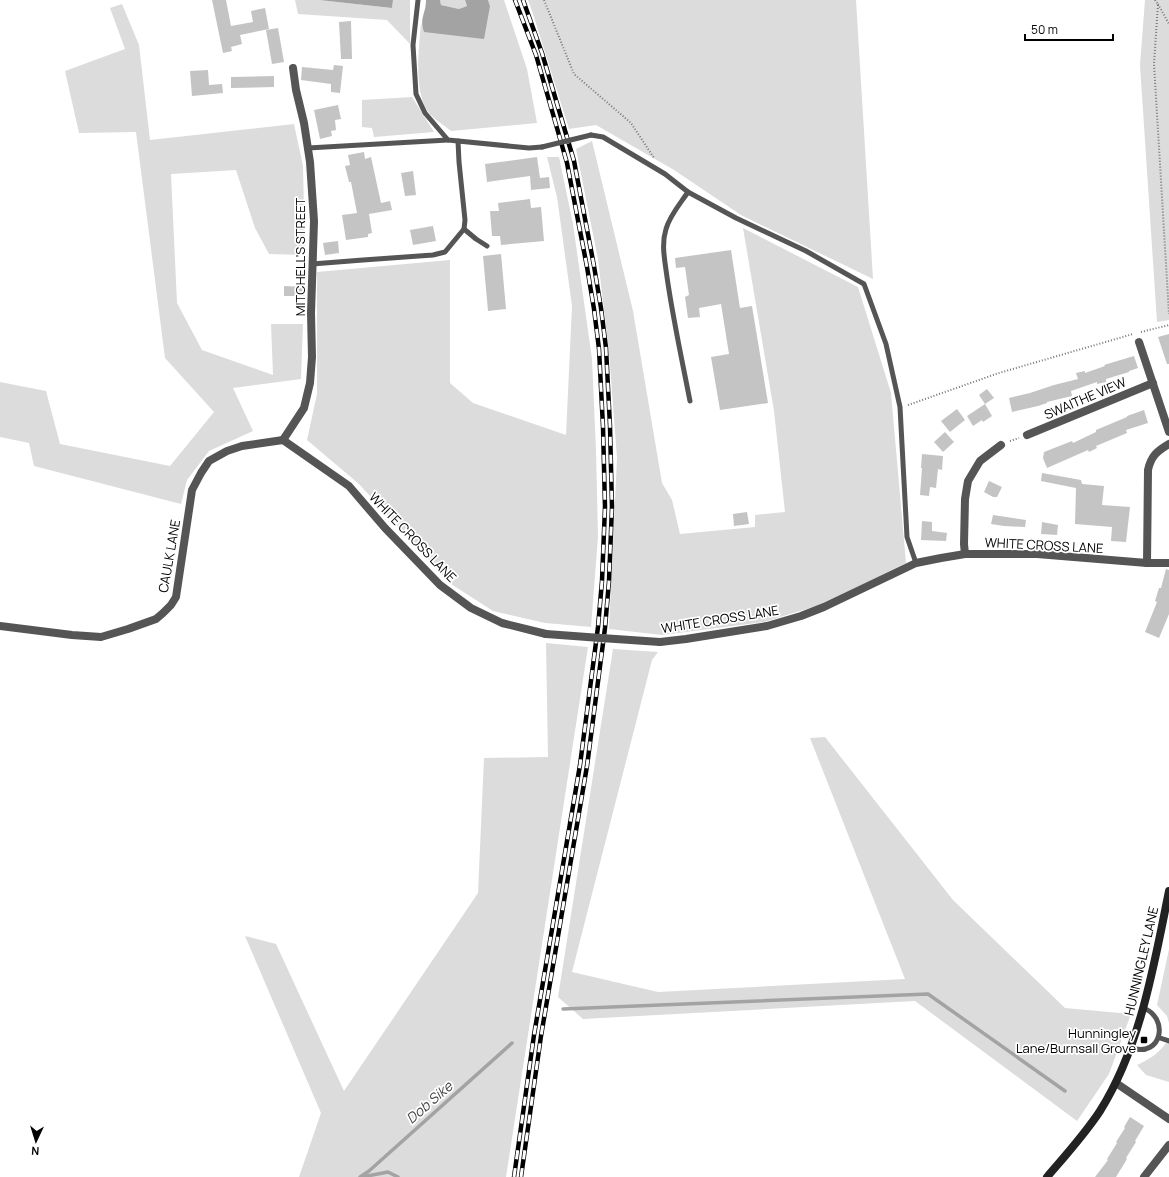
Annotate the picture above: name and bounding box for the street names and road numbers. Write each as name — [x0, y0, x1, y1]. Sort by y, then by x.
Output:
street label: MITCHELL'S STREET — [291, 197, 309, 316]
street label: SWAITHE VIEW — [1041, 373, 1129, 423]
street label: WHITE CROSS LANE — [365, 488, 461, 586]
street label: CAULK LANE — [154, 518, 184, 594]
street label: WHITE CROSS LANE — [984, 533, 1104, 557]
street label: WHITE CROSS LANE — [660, 601, 780, 637]
street label: HUNNINGLEY LANE — [1120, 905, 1162, 1017]

